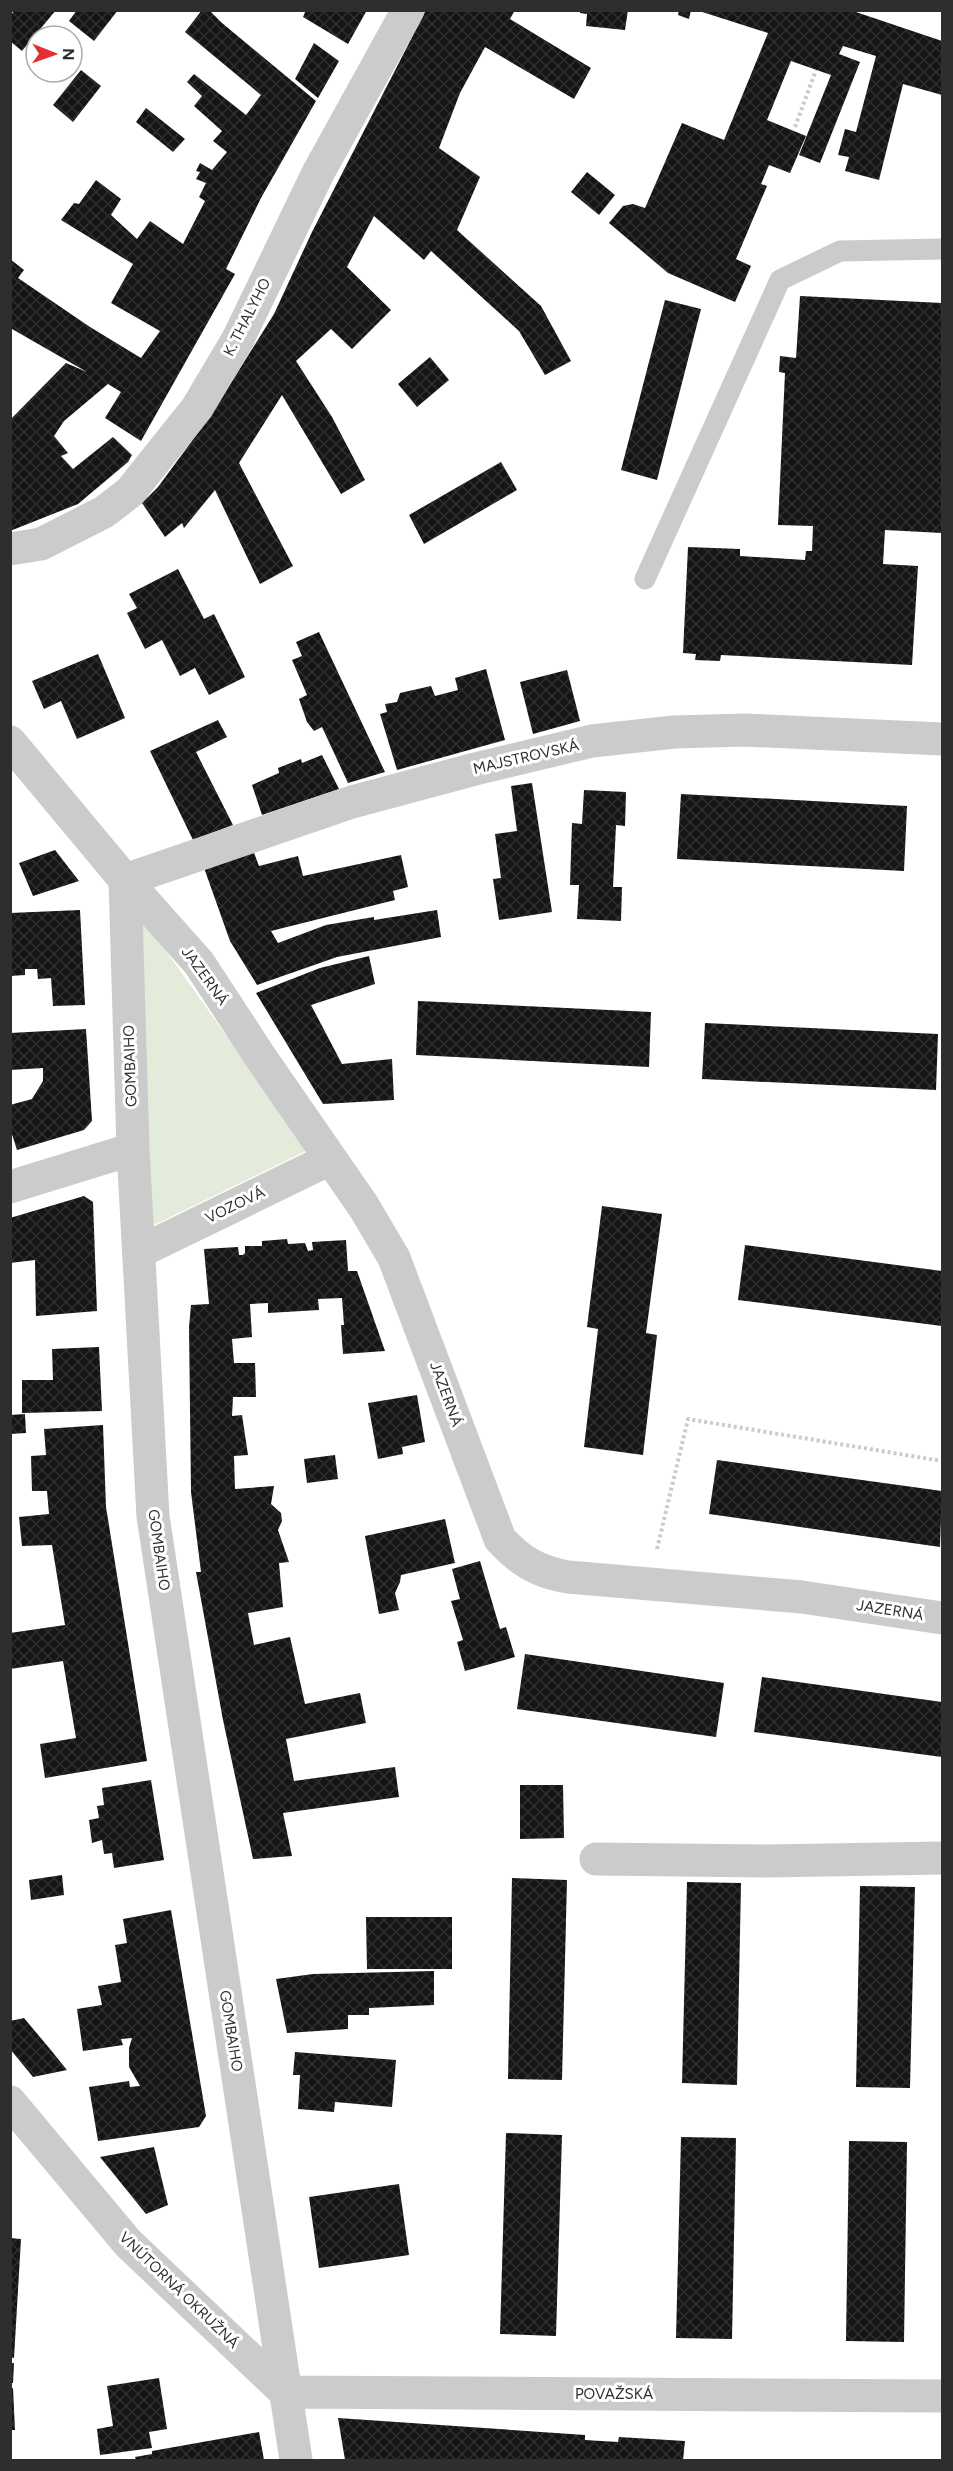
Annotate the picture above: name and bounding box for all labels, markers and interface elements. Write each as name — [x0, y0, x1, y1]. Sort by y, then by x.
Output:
north arrow — [24, 24, 84, 84]
text: N — [59, 48, 78, 61]
street label: K. THALYHO — [220, 275, 274, 359]
street label: MAJSTROVSKÁ — [471, 736, 581, 778]
street label: JAZERNÁ — [178, 943, 232, 1009]
street label: GOMBAIHO — [120, 1025, 140, 1107]
street label: VOZOVÁ — [202, 1183, 268, 1227]
street label: JAZERNÁ — [426, 1359, 466, 1429]
street label: GOMBAIHO — [144, 1508, 174, 1592]
street label: JAZERNÁ — [855, 1596, 925, 1624]
street label: GOMBAIHO — [216, 1989, 246, 2073]
street label: VNÚTORNÁ OKRUŽNÁ — [115, 2228, 243, 2352]
street label: POVAŽSKÁ — [575, 2385, 653, 2403]

